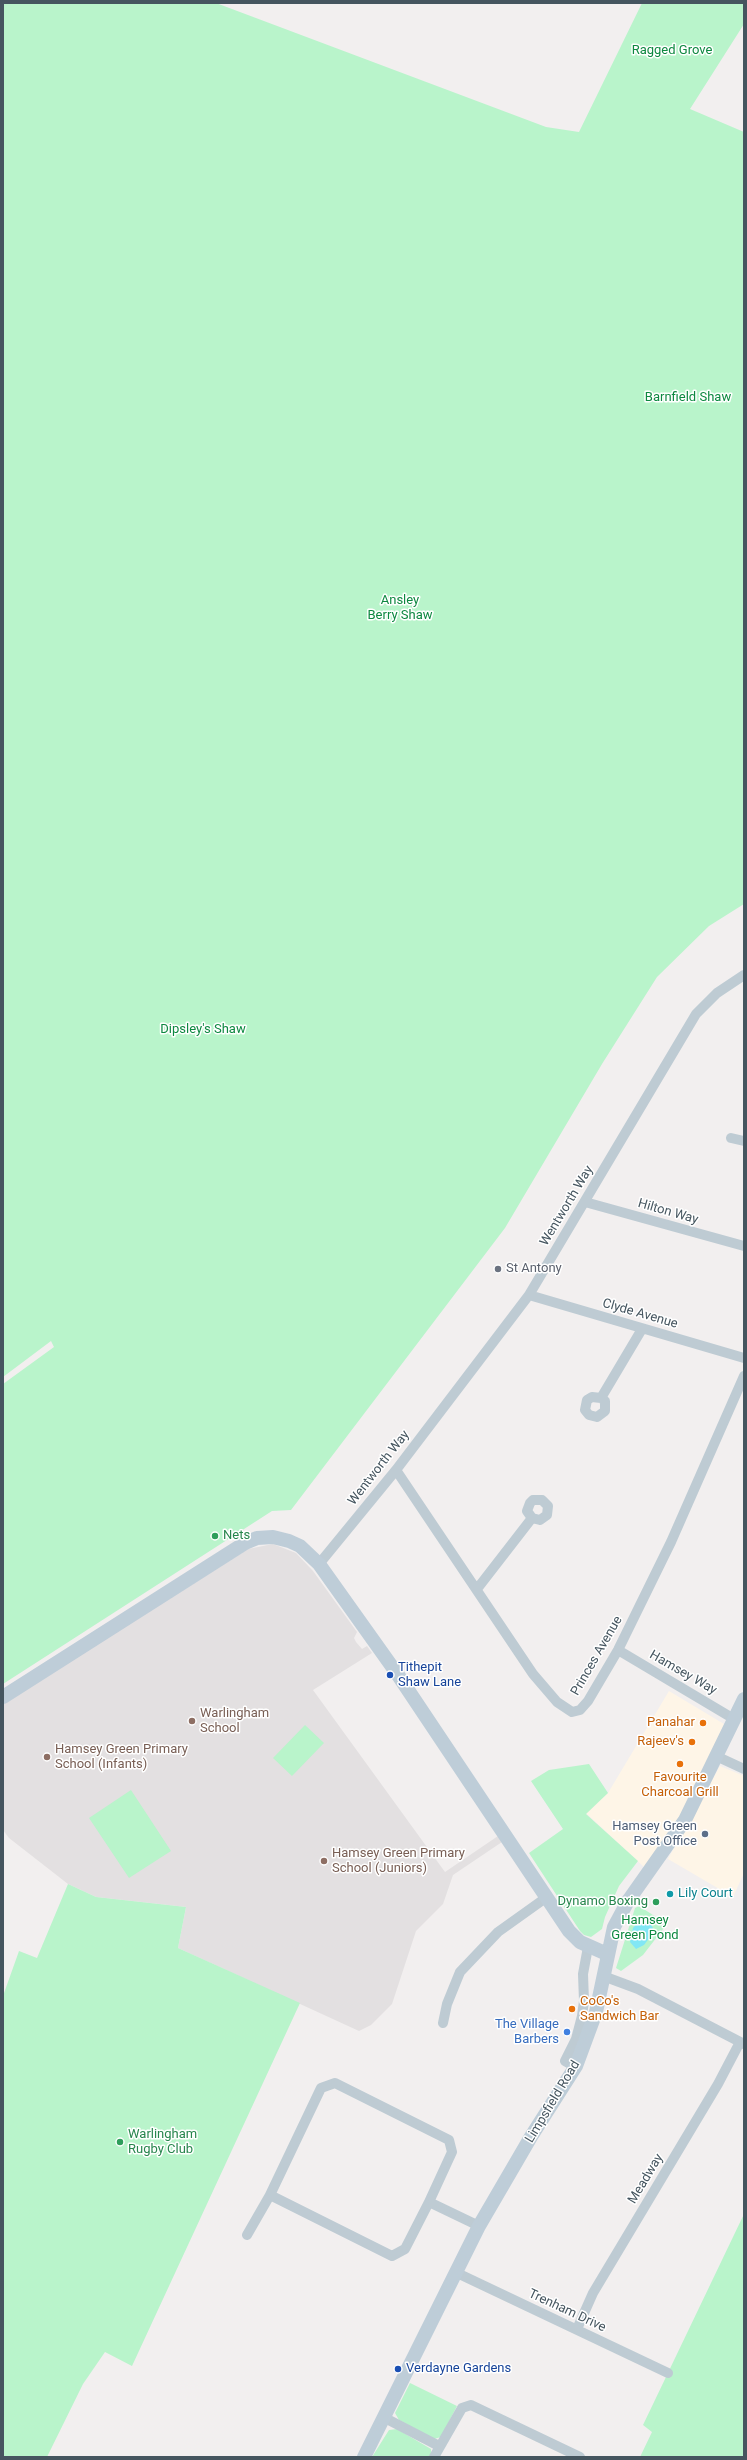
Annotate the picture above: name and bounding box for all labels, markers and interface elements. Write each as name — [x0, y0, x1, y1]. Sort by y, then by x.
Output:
park label: Ragged Grove — [632, 43, 712, 59]
park label: Barnfield Shaw — [645, 390, 731, 406]
park label: Ansley Berry Shaw — [367, 593, 433, 624]
park label: Dipsley's Shaw — [160, 1022, 246, 1038]
street label: Wentworth Way — [537, 1163, 597, 1249]
street label: Hilton Way — [636, 1196, 700, 1228]
place label: St Antony — [506, 1261, 562, 1277]
marker: St Antony — [493, 1264, 503, 1274]
street label: Clyde Avenue — [601, 1296, 679, 1332]
street label: Wentworth Way — [345, 1427, 413, 1509]
place label: Nets — [223, 1528, 250, 1544]
marker: Nets — [210, 1531, 220, 1541]
street label: Princes Avenue — [568, 1614, 626, 1698]
street label: Hamsey Way — [647, 1647, 719, 1699]
place label: Tithepit Shaw Lane — [398, 1660, 461, 1691]
marker: Tithepit Shaw Lane — [385, 1670, 395, 1680]
place label: Warlingham School — [200, 1706, 269, 1737]
place label: Panahar — [647, 1715, 695, 1731]
marker: Warlingham School — [187, 1716, 197, 1726]
marker: Panahar — [698, 1718, 708, 1728]
place label: Rajeev's — [637, 1734, 684, 1750]
marker: Rajeev's — [687, 1737, 697, 1747]
place label: Hamsey Green Primary School (Infants) — [55, 1742, 188, 1773]
marker: Hamsey Green Primary School (Infants) — [42, 1752, 52, 1762]
marker: Favourite Charcoal Grill — [675, 1759, 685, 1769]
place label: Favourite Charcoal Grill — [641, 1770, 719, 1801]
place label: Hamsey Green Post Office — [612, 1819, 697, 1850]
marker: Hamsey Green Post Office — [700, 1829, 710, 1839]
place label: Hamsey Green Primary School (Juniors) — [332, 1846, 465, 1877]
marker: Hamsey Green Primary School (Juniors) — [319, 1856, 329, 1866]
place label: Lily Court — [678, 1886, 733, 1902]
marker: Lily Court — [665, 1889, 675, 1899]
place label: Dynamo Boxing — [558, 1894, 648, 1910]
marker: Dynamo Boxing — [651, 1897, 661, 1907]
park label: Hamsey Green Pond — [611, 1913, 679, 1944]
place label: CoCo's Sandwich Bar — [580, 1994, 659, 2025]
marker: CoCo's Sandwich Bar — [567, 2004, 577, 2014]
place label: The Village Barbers — [495, 2017, 559, 2048]
marker: The Village Barbers — [562, 2027, 572, 2037]
street label: Limpsfield Road — [522, 2058, 584, 2146]
place label: Warlingham Rugby Club — [128, 2127, 197, 2158]
marker: Warlingham Rugby Club — [115, 2137, 125, 2147]
street label: Meadway — [625, 2151, 667, 2207]
street label: Trenham Drive — [526, 2286, 608, 2336]
place label: Verdayne Gardens — [406, 2361, 511, 2377]
marker: Verdayne Gardens — [393, 2364, 403, 2374]

